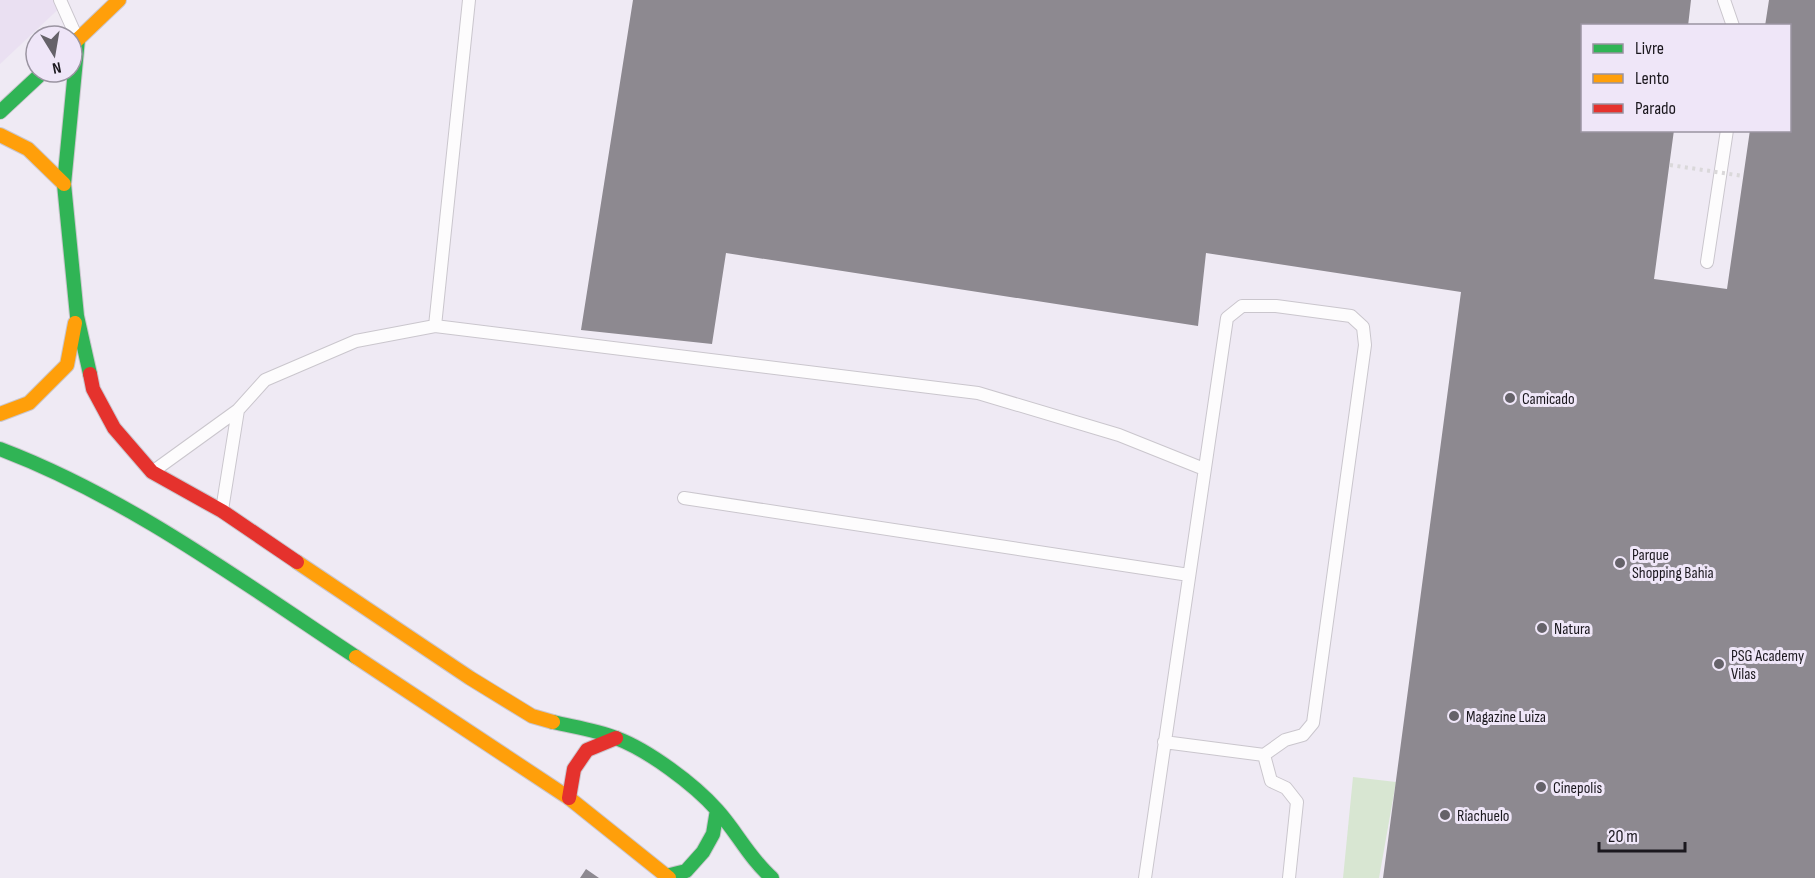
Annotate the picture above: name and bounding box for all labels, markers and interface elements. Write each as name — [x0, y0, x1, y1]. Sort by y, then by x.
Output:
north arrow — [24, 24, 84, 84]
legend — [1581, 24, 1791, 132]
text: Livre — [1635, 38, 1664, 59]
text: N — [51, 57, 63, 77]
text: Lento — [1635, 68, 1669, 89]
text: Parado — [1635, 98, 1676, 119]
place label: Camicado — [1522, 390, 1575, 409]
marker: Camicado — [1503, 391, 1517, 405]
place label: Parque Shopping Bahia — [1632, 546, 1714, 583]
marker: Parque Shopping Bahia — [1613, 556, 1627, 570]
place label: Natura — [1554, 620, 1590, 639]
marker: Natura — [1535, 621, 1549, 635]
place label: PSG Academy Vilas — [1731, 647, 1804, 684]
marker: PSG Academy Vilas — [1712, 657, 1726, 671]
place label: Magazine Luiza — [1466, 708, 1546, 727]
marker: Magazine Luiza — [1447, 709, 1461, 723]
place label: Cinepolis — [1553, 779, 1603, 798]
marker: Cinepolis — [1534, 780, 1548, 794]
place label: Riachuelo — [1457, 807, 1510, 826]
marker: Riachuelo — [1438, 808, 1452, 822]
scale bar — [1599, 815, 1684, 853]
text: 20 m — [1608, 826, 1638, 847]

